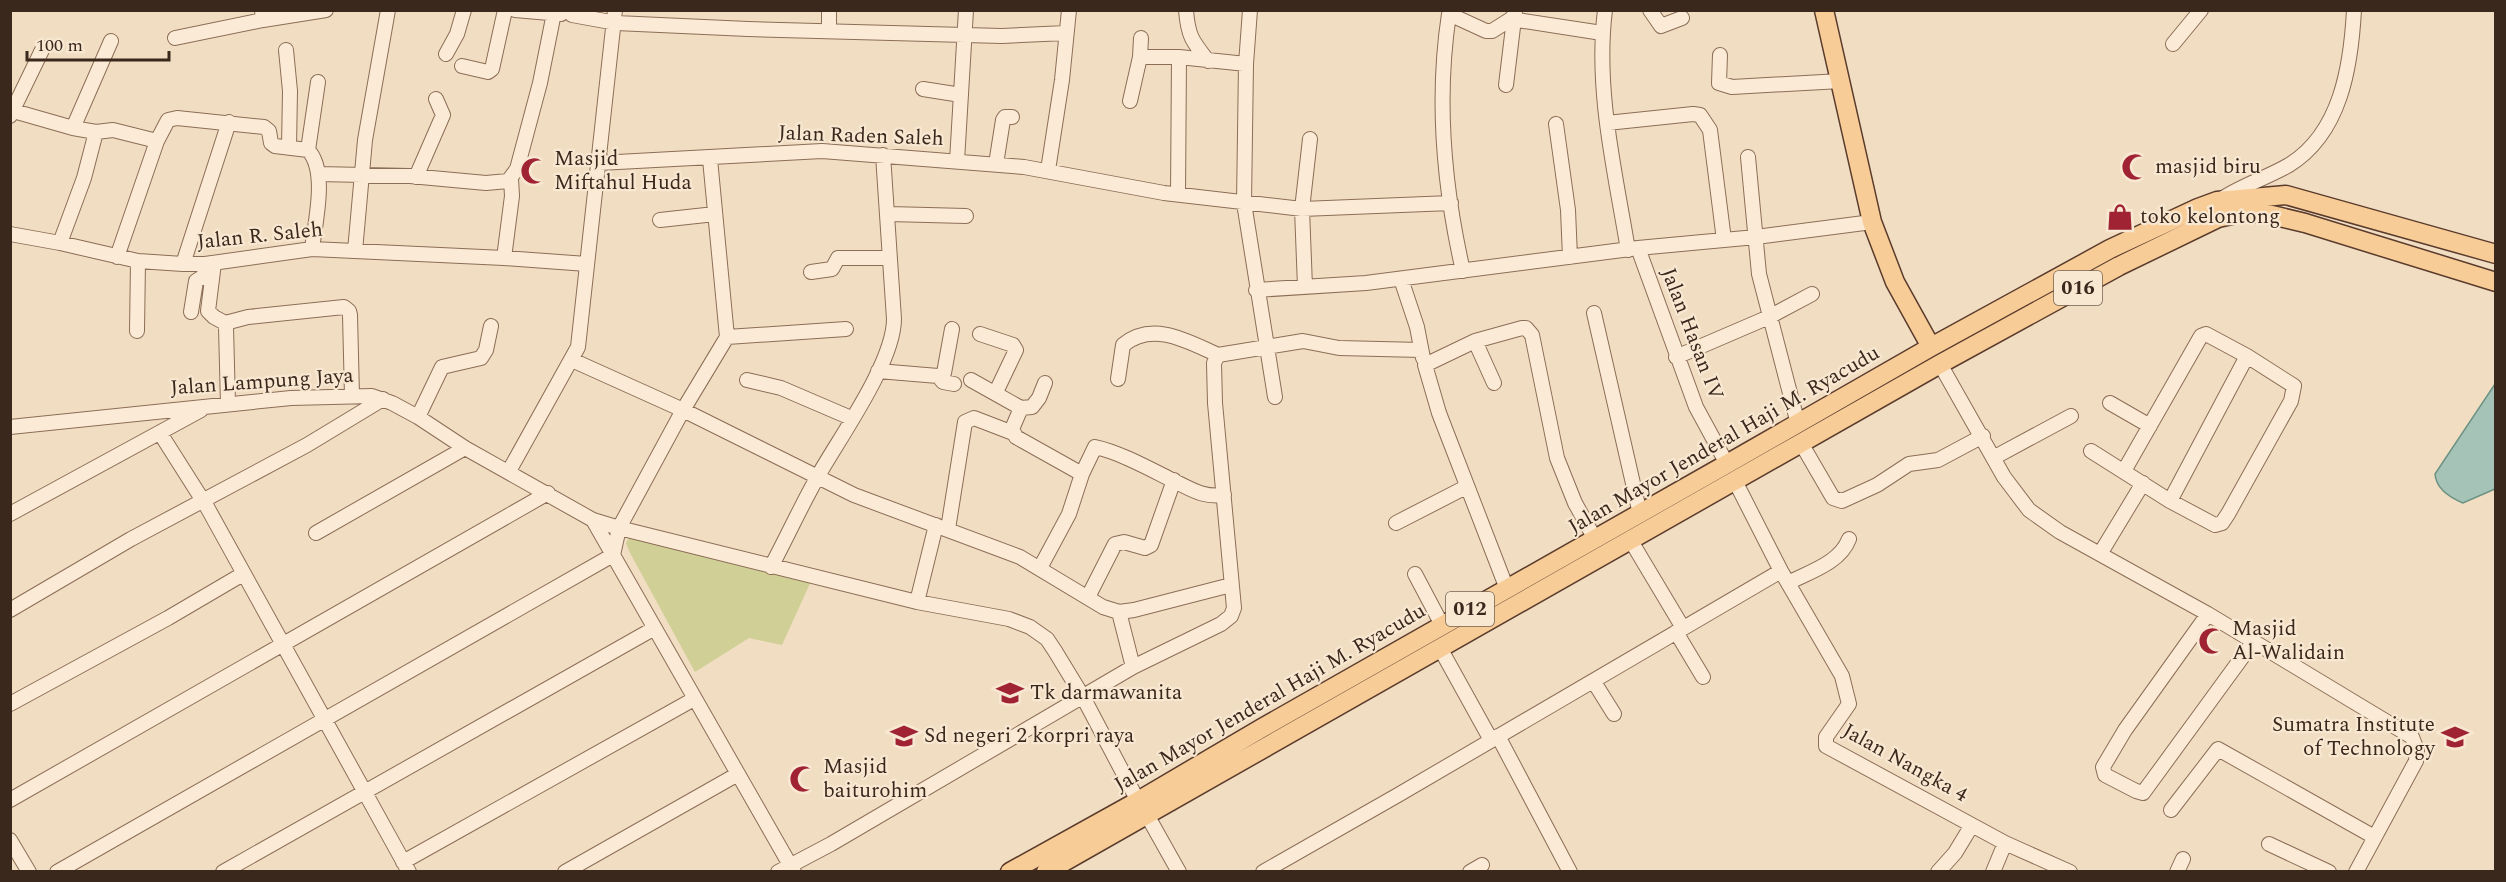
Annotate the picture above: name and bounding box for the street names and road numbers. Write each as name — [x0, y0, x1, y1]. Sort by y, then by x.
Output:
street label: Jalan Raden Saleh — [778, 117, 944, 155]
street label: Jalan R. Saleh — [196, 213, 324, 259]
street label: Jalan Hasan IV — [1652, 263, 1732, 405]
road number: 016 — [2054, 271, 2102, 305]
street label: Jalan Mayor Jenderal Haji M. Ryacudu — [1562, 337, 1886, 543]
street label: Jalan Lampung Jaya — [169, 360, 356, 404]
road number: 012 — [1446, 592, 1494, 626]
street label: Jalan Mayor Jenderal Haji M. Ryacudu — [1108, 595, 1432, 801]
street label: Jalan Nangka 4 — [1836, 715, 1974, 811]

